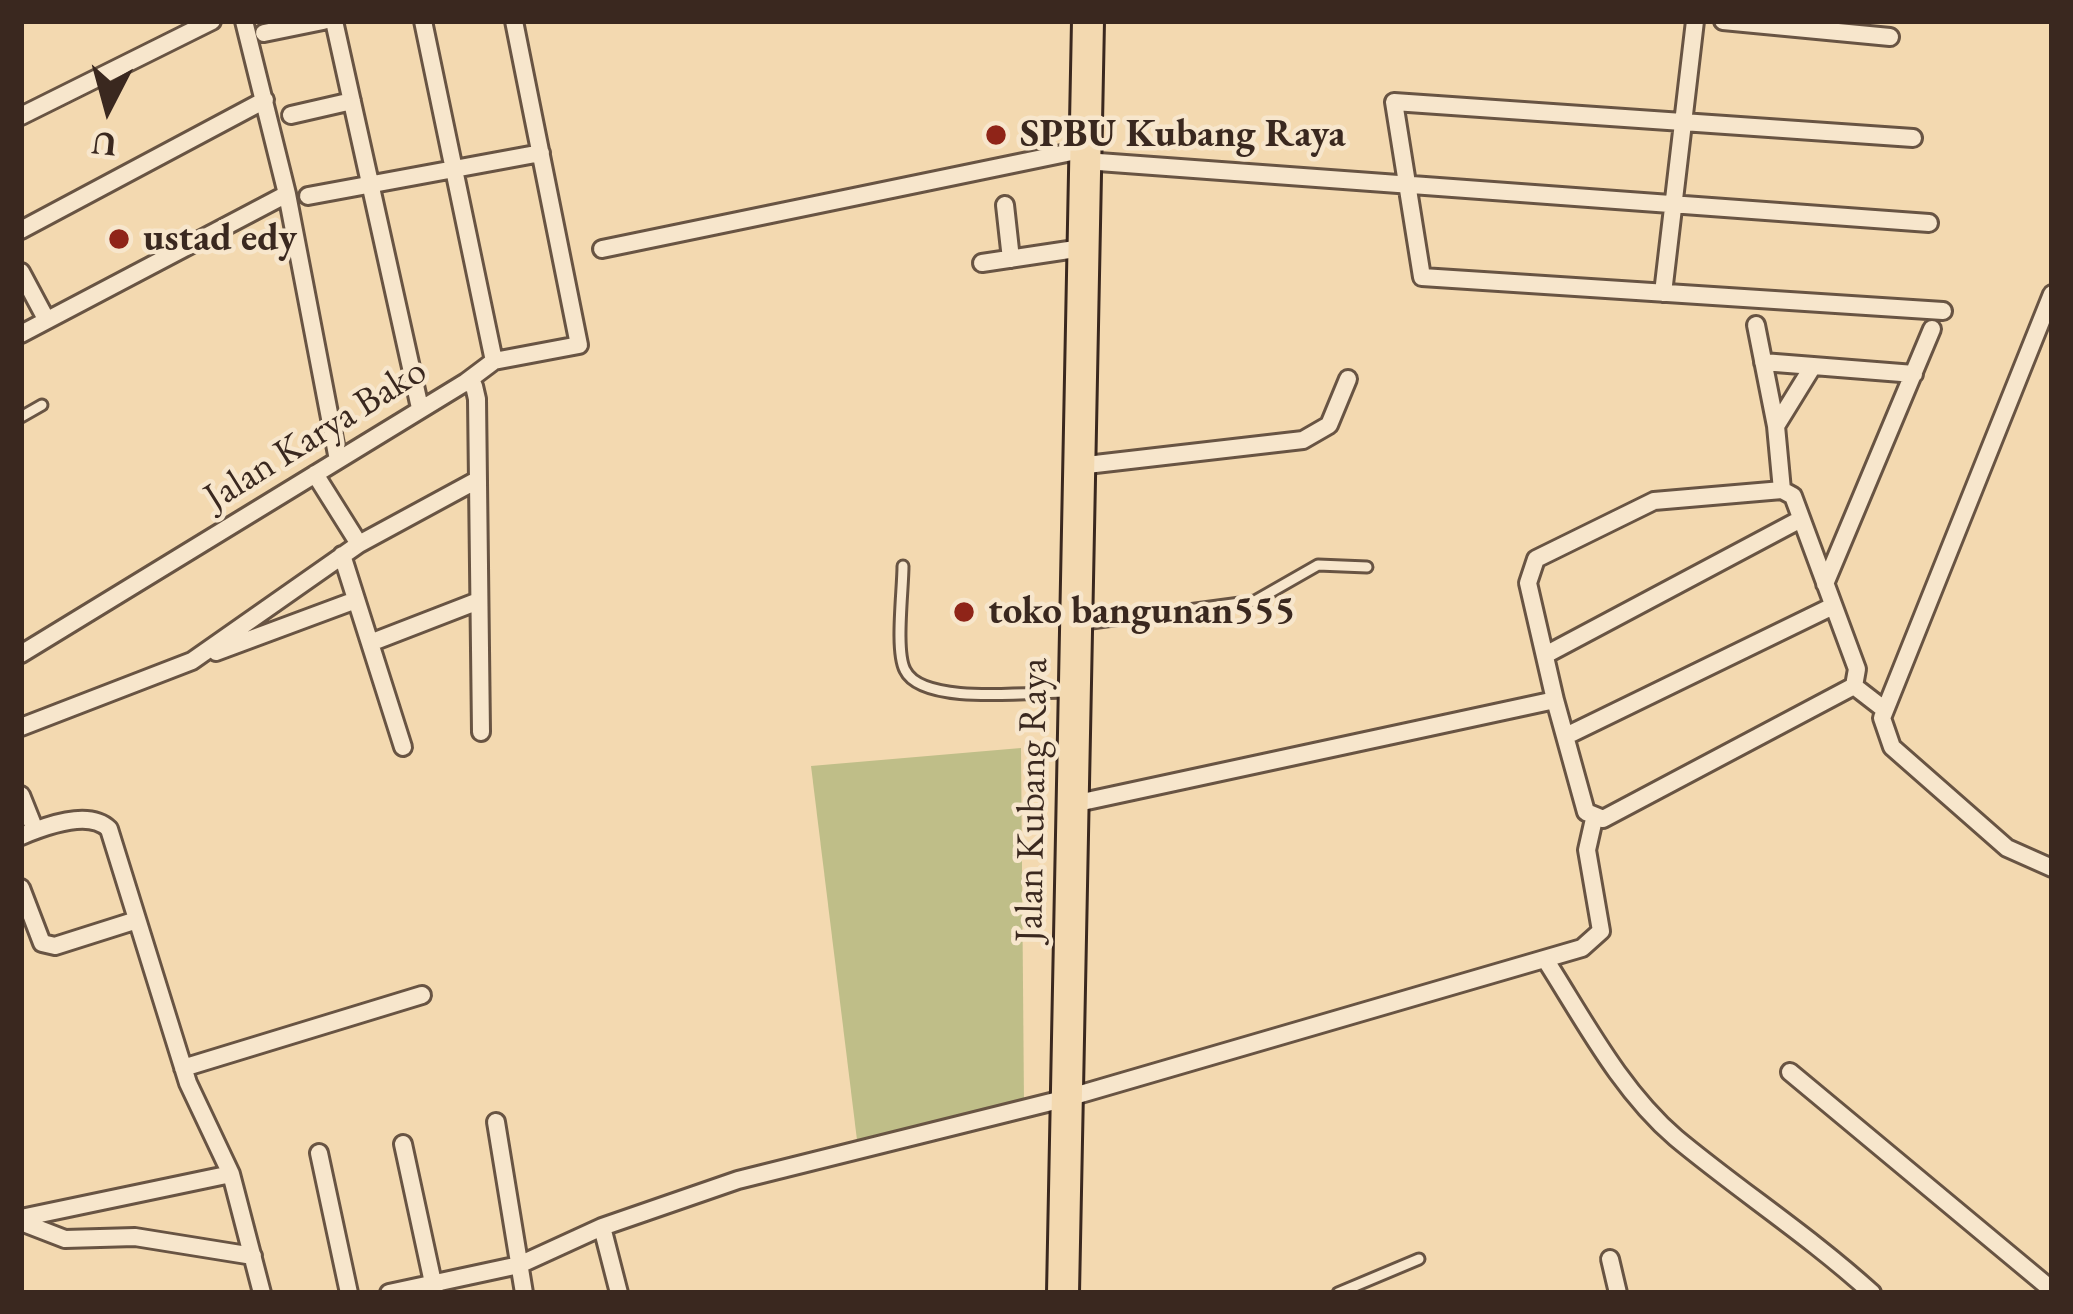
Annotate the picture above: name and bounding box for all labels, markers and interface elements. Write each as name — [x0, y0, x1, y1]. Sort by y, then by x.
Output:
north arrow — [48, 48, 168, 168]
place label: SPBU Kubang Raya — [1020, 112, 1345, 158]
text: U — [90, 122, 119, 167]
marker: SPBU Kubang Raya — [983, 122, 1009, 148]
place label: ustad edy — [143, 216, 297, 262]
marker: ustad edy — [106, 226, 132, 252]
street label: Jalan Karya Bako — [196, 348, 436, 522]
place label: toko bangunan555 — [988, 589, 1295, 635]
marker: toko bangunan555 — [951, 599, 977, 625]
street label: Jalan Kubang Raya — [1007, 657, 1059, 943]

